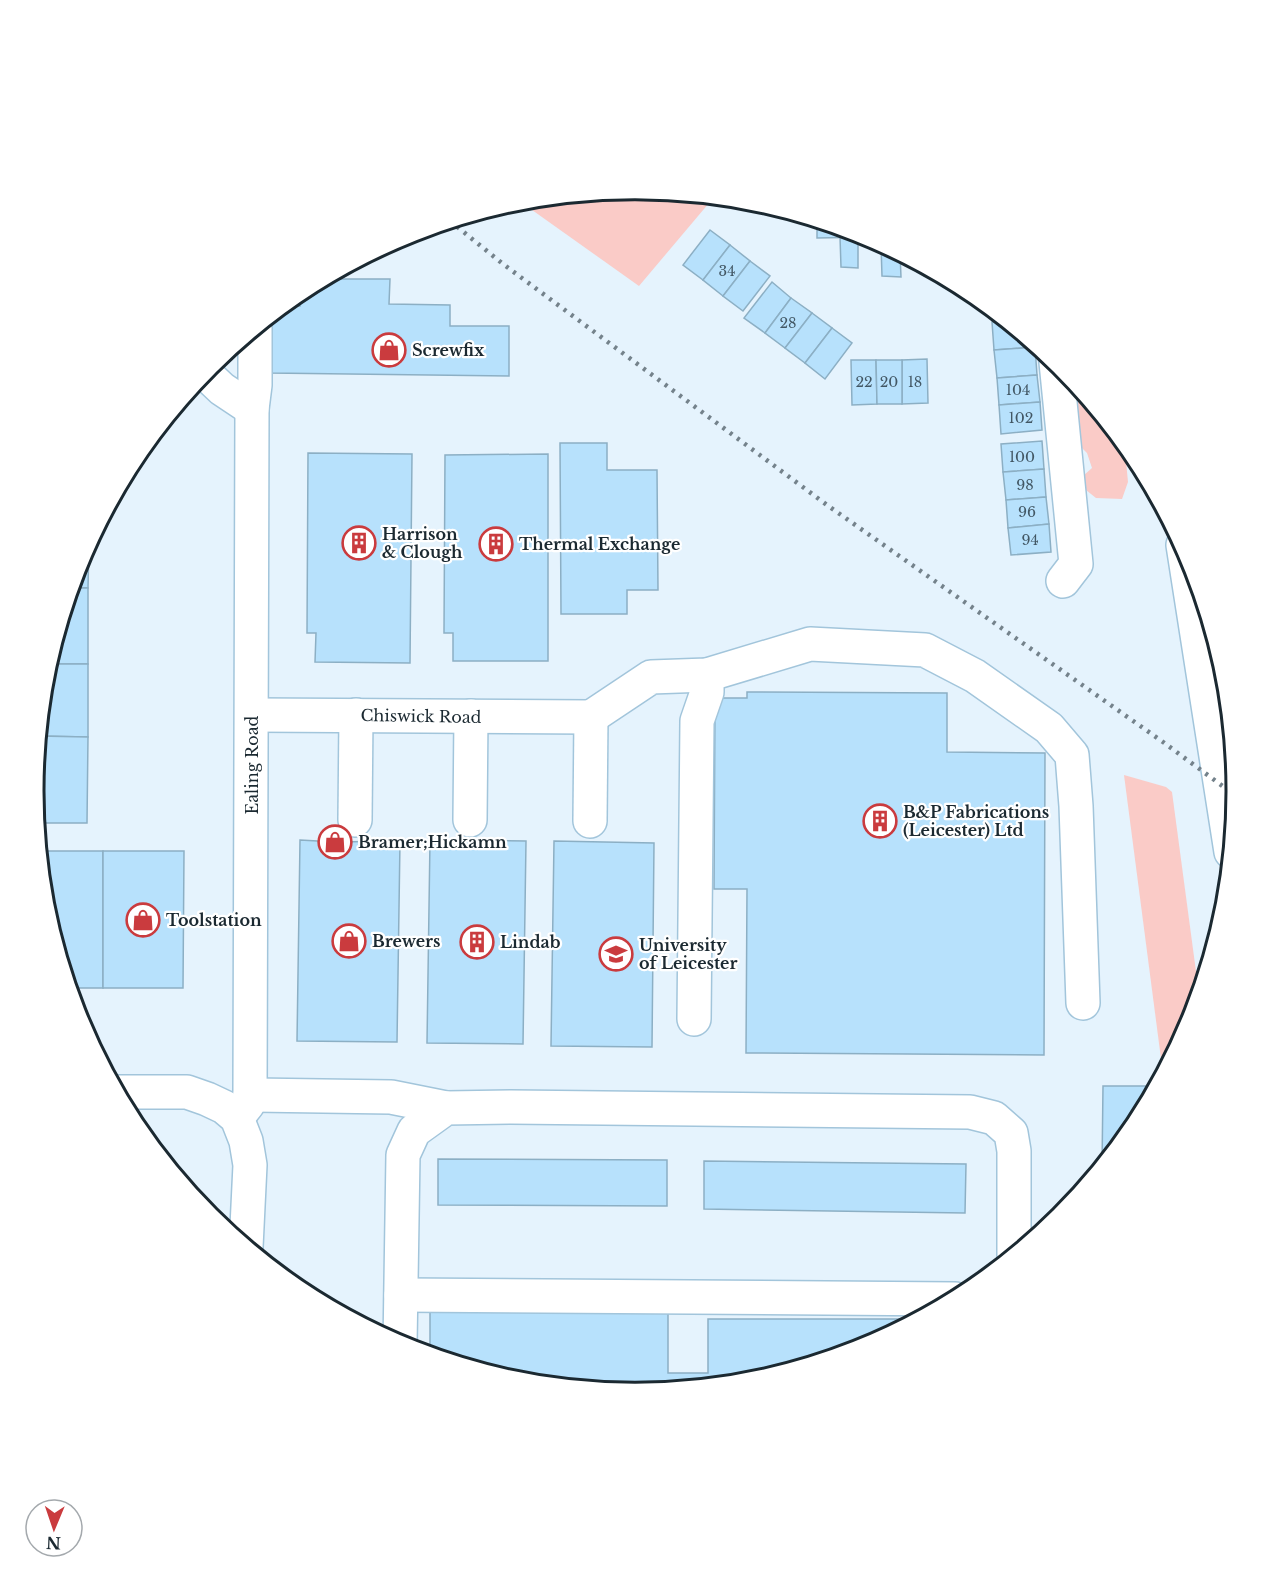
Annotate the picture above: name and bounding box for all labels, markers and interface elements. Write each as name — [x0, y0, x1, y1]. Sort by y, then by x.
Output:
house number: 34 — [719, 262, 735, 280]
house number: 28 — [779, 314, 797, 332]
shop icon: Screwfix — [371, 332, 407, 368]
place label: Screwfix — [412, 340, 485, 360]
house number: 22 — [855, 373, 873, 391]
house number: 20 — [880, 373, 898, 391]
house number: 18 — [908, 373, 922, 391]
house number: 104 — [1006, 381, 1030, 399]
house number: 102 — [1009, 409, 1033, 427]
house number: 100 — [1009, 448, 1035, 466]
house number: 98 — [1016, 476, 1034, 494]
house number: 96 — [1018, 503, 1036, 521]
place label: Harrison & Clough — [382, 524, 463, 562]
building icon: Harrison & Clough — [341, 525, 377, 561]
building icon: Thermal Exchange — [478, 526, 514, 562]
house number: 94 — [1021, 531, 1039, 549]
place label: Thermal Exchange — [519, 534, 680, 554]
street label: Chiswick Road — [360, 705, 482, 727]
street label: Ealing Road — [242, 715, 262, 814]
place label: B&P Fabrications (Leicester) Ltd — [903, 802, 1049, 840]
building icon: B&P Fabrications (Leicester) Ltd — [862, 803, 898, 839]
shop icon: Bramer;Hickamn — [317, 824, 353, 860]
place label: Bramer;Hickamn — [358, 832, 507, 852]
shop icon: Toolstation — [125, 902, 161, 938]
place label: Toolstation — [166, 910, 262, 930]
shop icon: Brewers — [331, 923, 367, 959]
building icon: Lindab — [459, 924, 495, 960]
place label: Brewers — [372, 931, 441, 951]
place label: Lindab — [500, 932, 561, 952]
place label: University of Leicester — [639, 935, 737, 973]
school or university icon: University of Leicester — [598, 936, 634, 972]
north arrow — [24, 1498, 84, 1558]
text: N — [46, 1533, 61, 1553]

